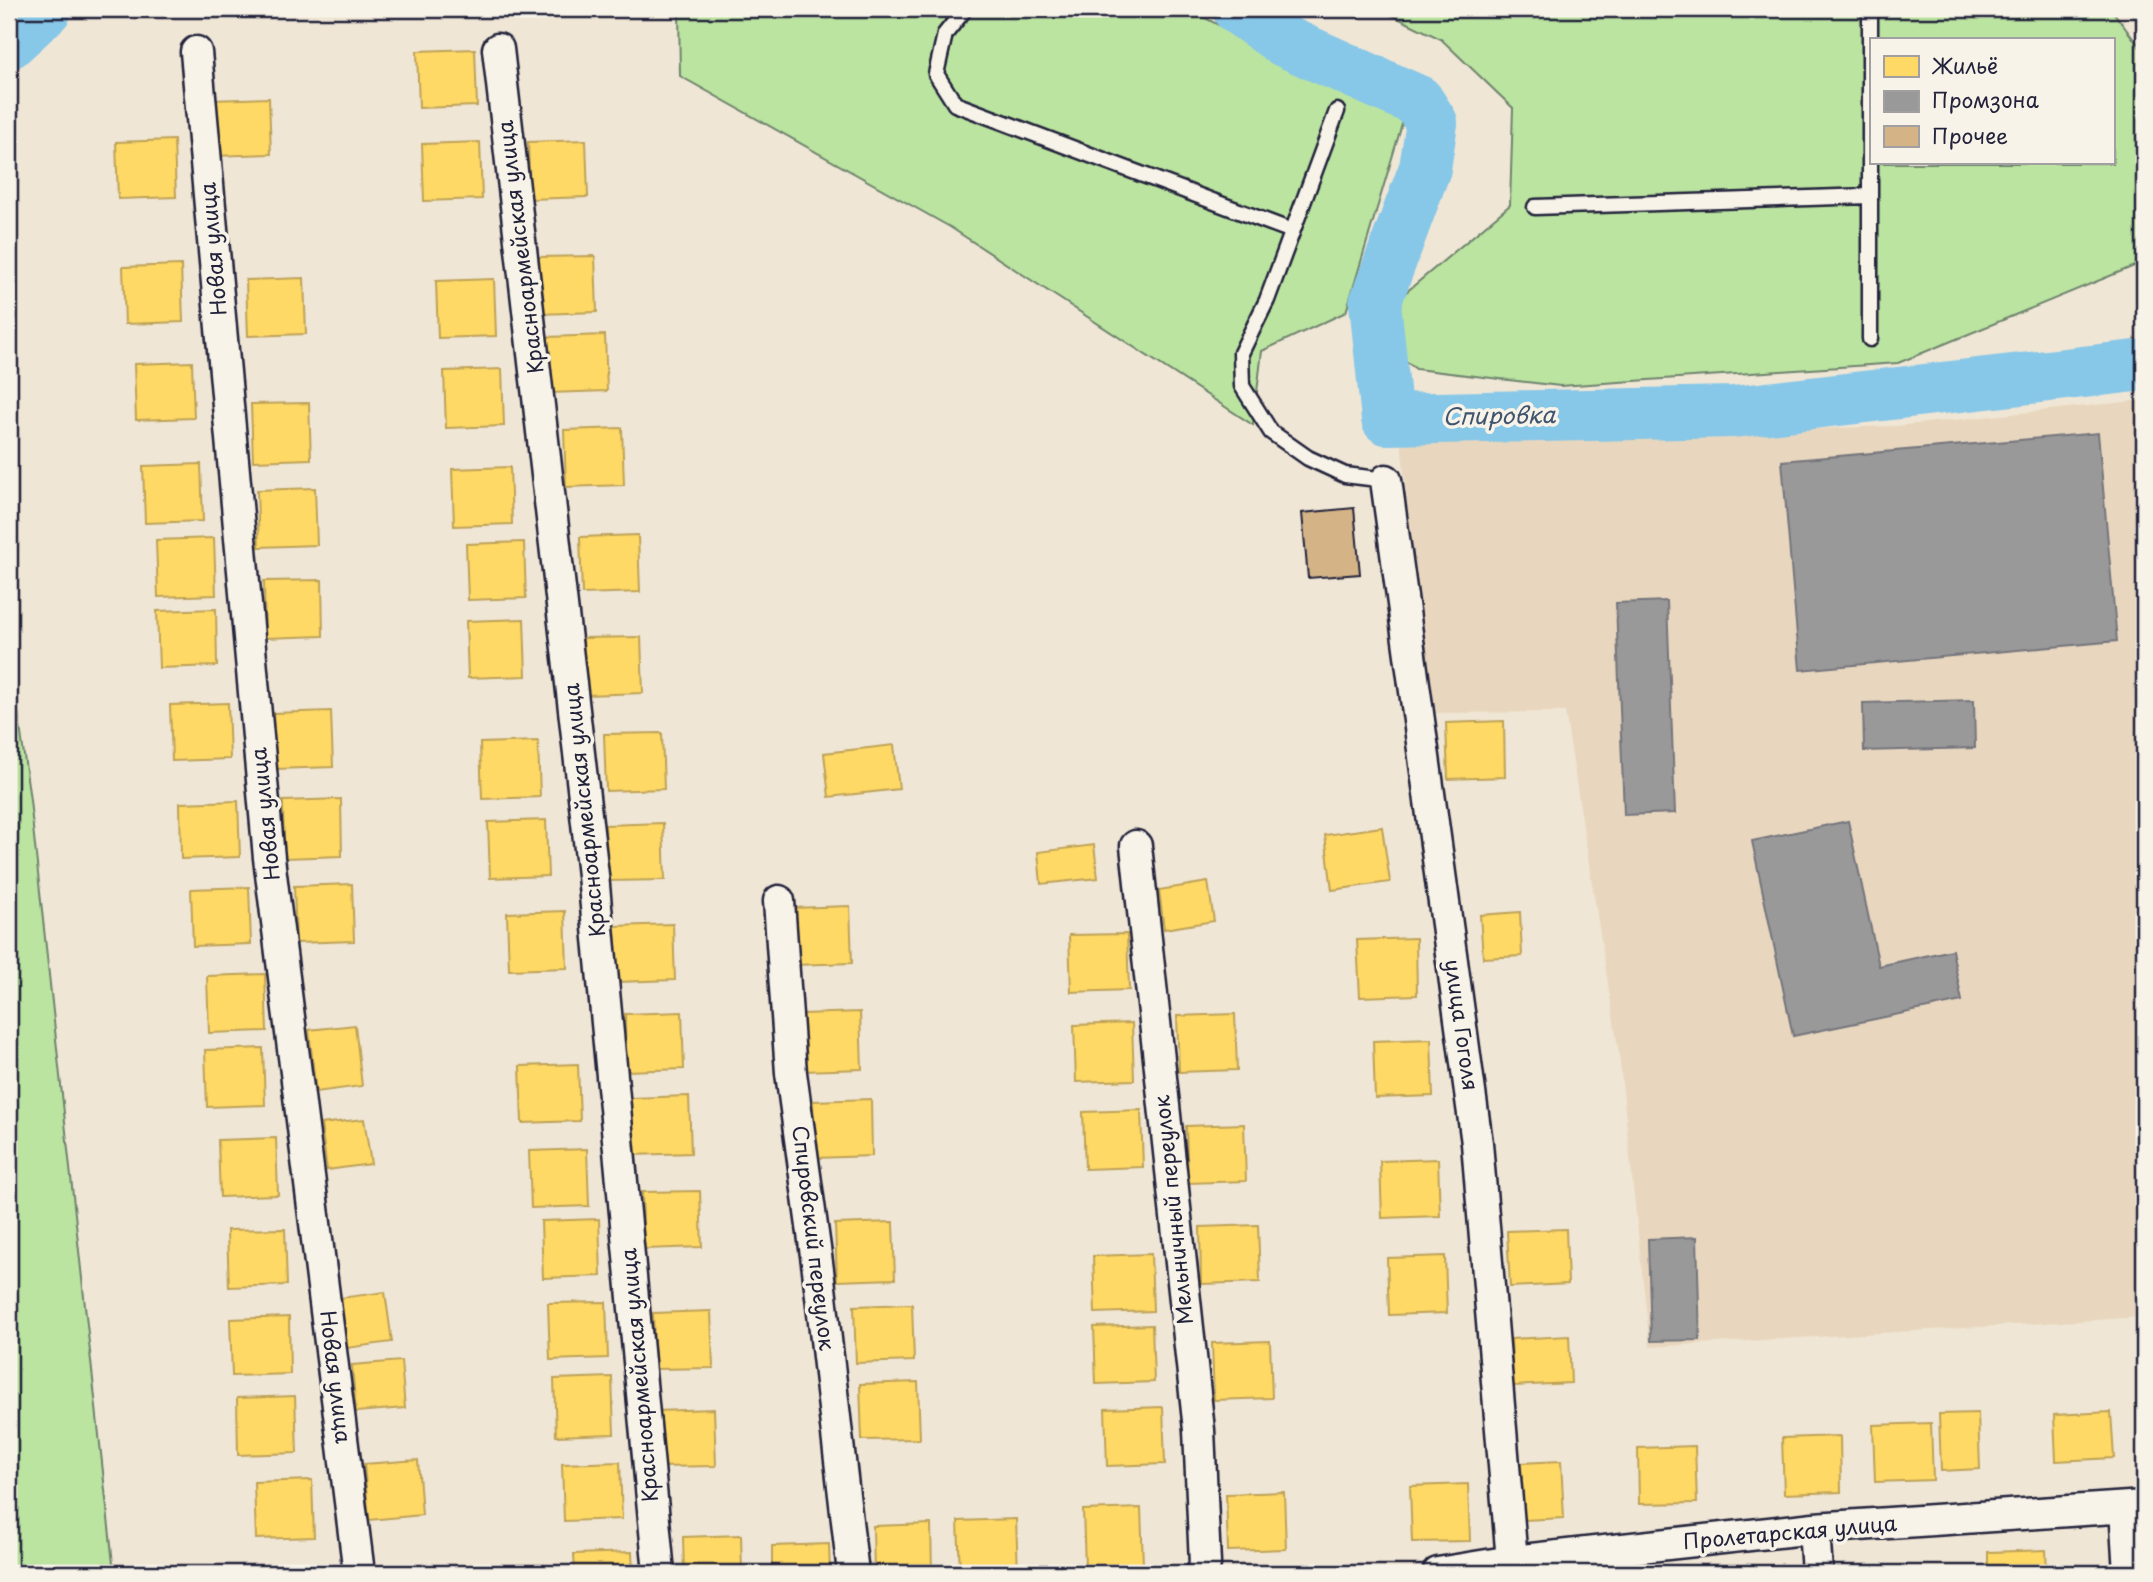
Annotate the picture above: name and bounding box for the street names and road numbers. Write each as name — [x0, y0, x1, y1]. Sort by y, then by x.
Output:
street label: Красноармейская улица — [488, 118, 550, 376]
street label: Новая улица — [190, 180, 234, 317]
street label: Красноармейская улица — [554, 681, 612, 939]
street label: Новая улица — [241, 745, 287, 882]
street label: улица Гоголя — [1438, 957, 1488, 1092]
street label: Мельничный переулок — [1144, 1093, 1200, 1326]
street label: Спировский переулок — [785, 1124, 845, 1352]
street label: Красноармейская улица — [611, 1246, 665, 1503]
street label: Новая улица — [313, 1308, 361, 1446]
street label: Пролетарская улица — [1682, 1506, 1899, 1556]

